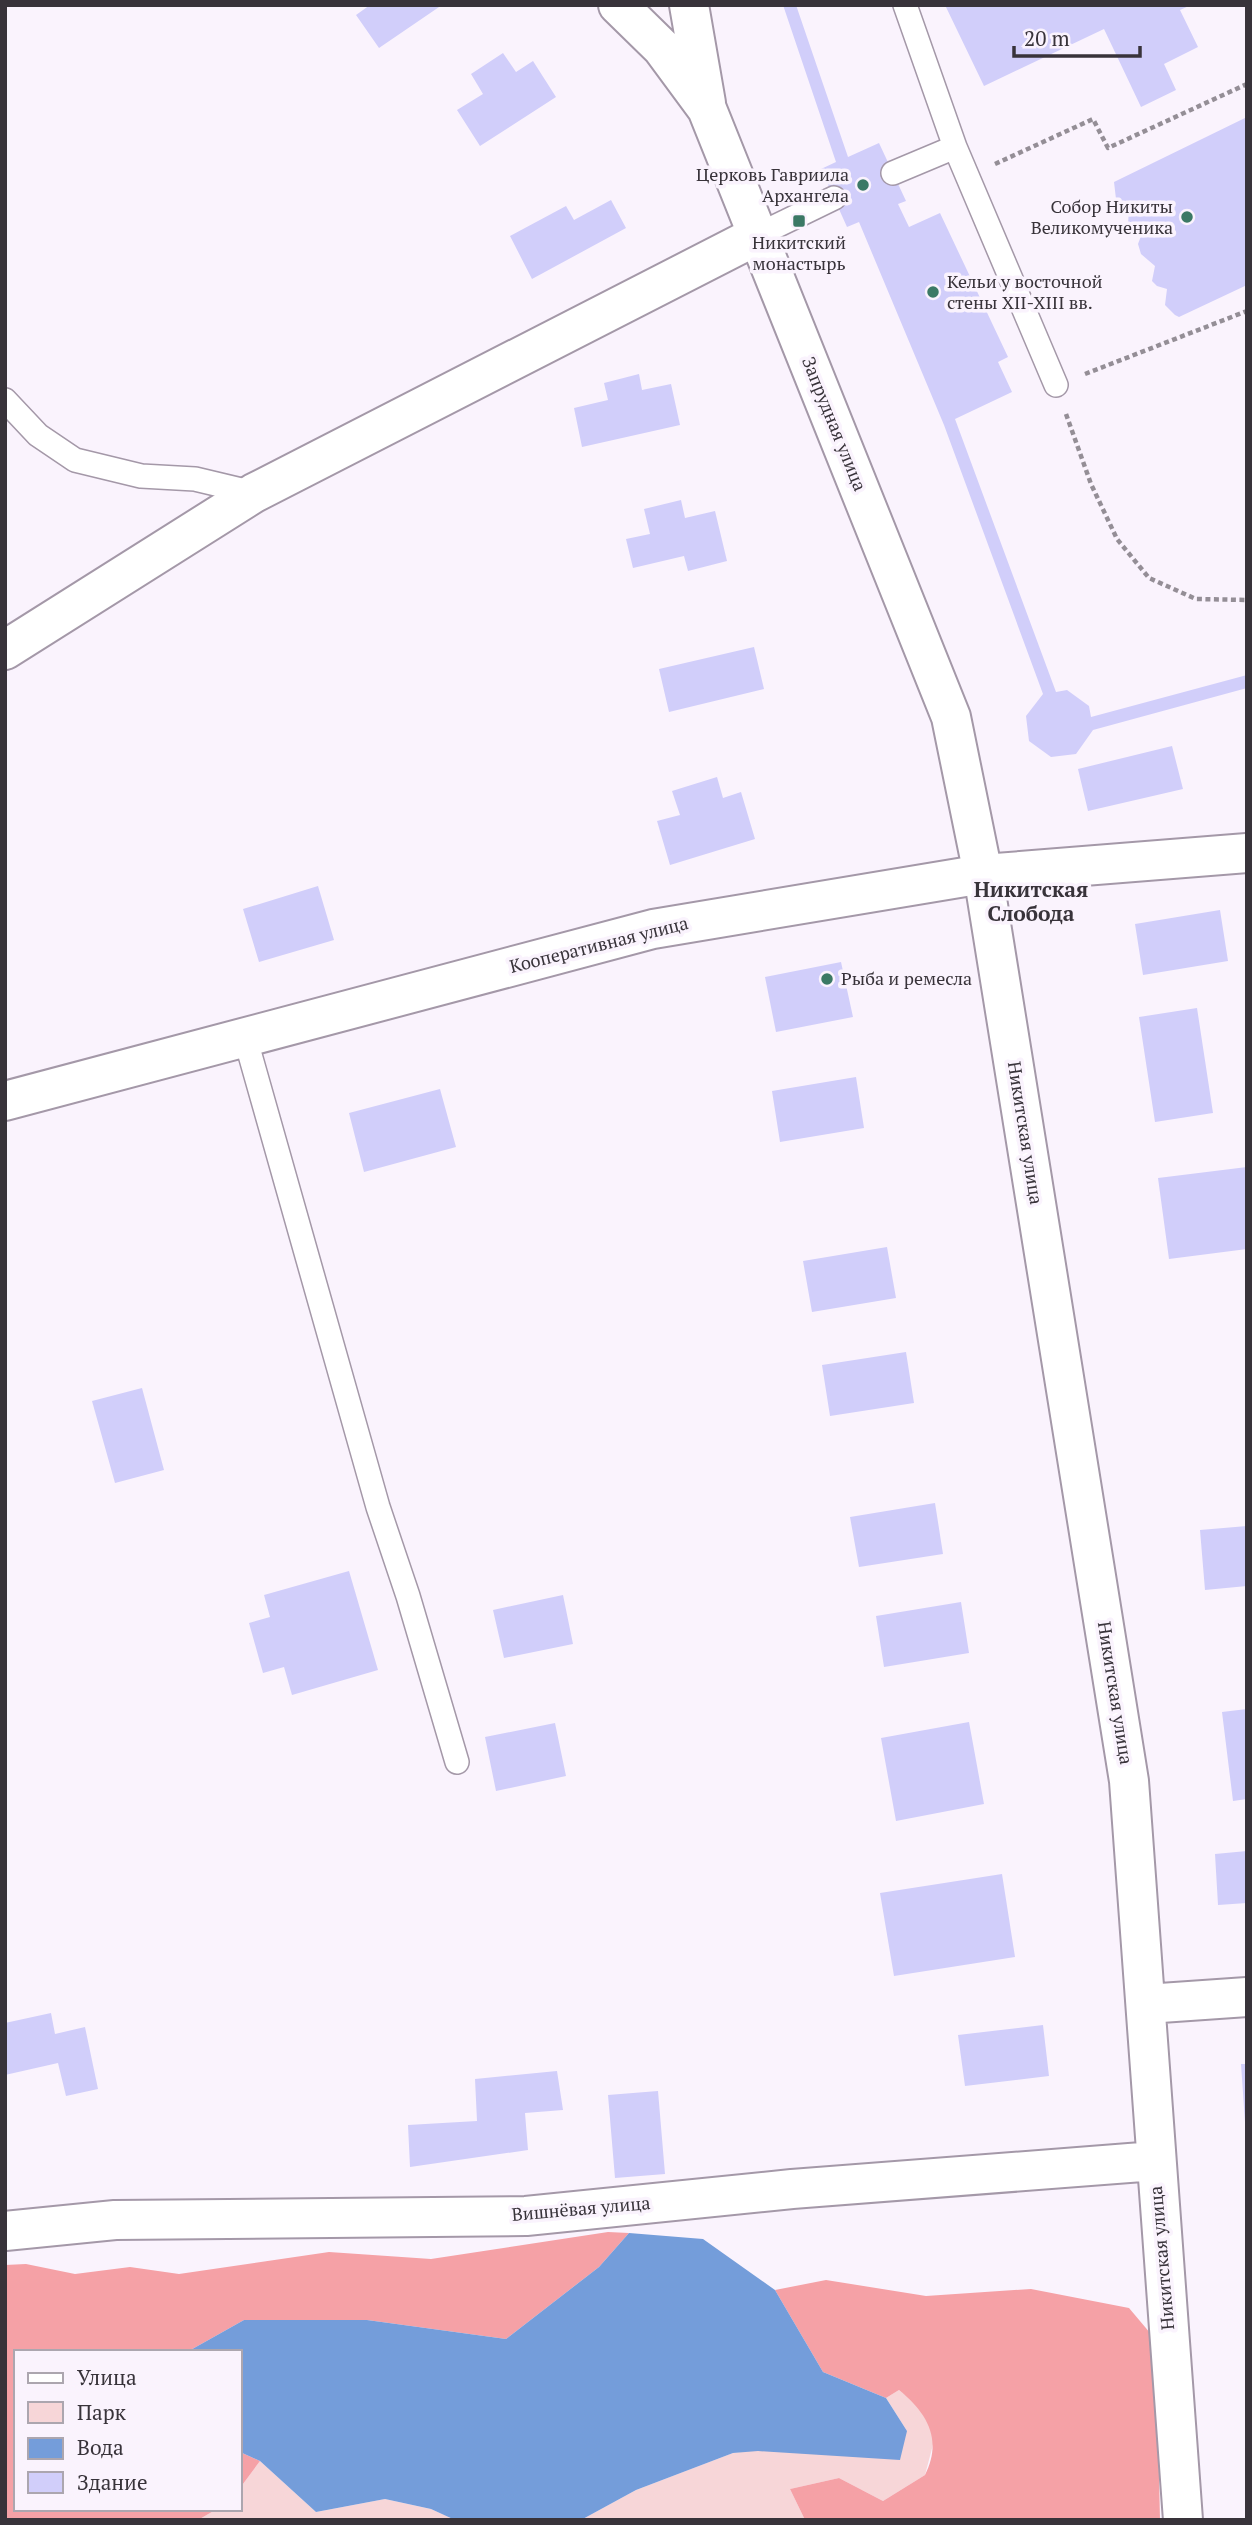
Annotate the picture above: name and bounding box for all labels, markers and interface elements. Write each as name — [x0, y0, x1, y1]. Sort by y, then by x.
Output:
scale bar — [1014, 14, 1140, 58]
text: 20 m — [1024, 24, 1070, 52]
place label: Церковь Гавриила Архангела — [696, 162, 849, 207]
marker: Церковь Гавриила Архангела — [855, 177, 871, 193]
place label: Собор Никиты Великомученика — [1031, 194, 1173, 239]
marker: Собор Никиты Великомученика — [1179, 209, 1195, 225]
marker: Никитский монастырь — [791, 213, 807, 229]
place label: Никитский монастырь — [752, 230, 846, 275]
place label: Кельи у восточной стены XII-XIII вв. — [947, 269, 1103, 314]
marker: Кельи у восточной стены XII-XIII вв. — [925, 284, 941, 300]
street label: Запрудная улица — [797, 353, 873, 494]
district label: Никитская Слобода — [974, 875, 1088, 927]
street label: Кооперативная улица — [507, 910, 691, 978]
place label: Рыба и ремесла — [841, 966, 972, 990]
marker: Рыба и ремесла — [819, 971, 835, 987]
street label: Никитская улица — [1003, 1060, 1049, 1206]
street label: Никитская улица — [1093, 1620, 1139, 1766]
street label: Никитская улица — [1143, 2185, 1179, 2331]
street label: Вишнёвая улица — [511, 2190, 651, 2226]
legend — [14, 2350, 242, 2511]
text: Улица — [77, 2363, 137, 2391]
text: Парк — [77, 2398, 127, 2426]
text: Вода — [77, 2433, 124, 2461]
text: Здание — [77, 2468, 148, 2496]

